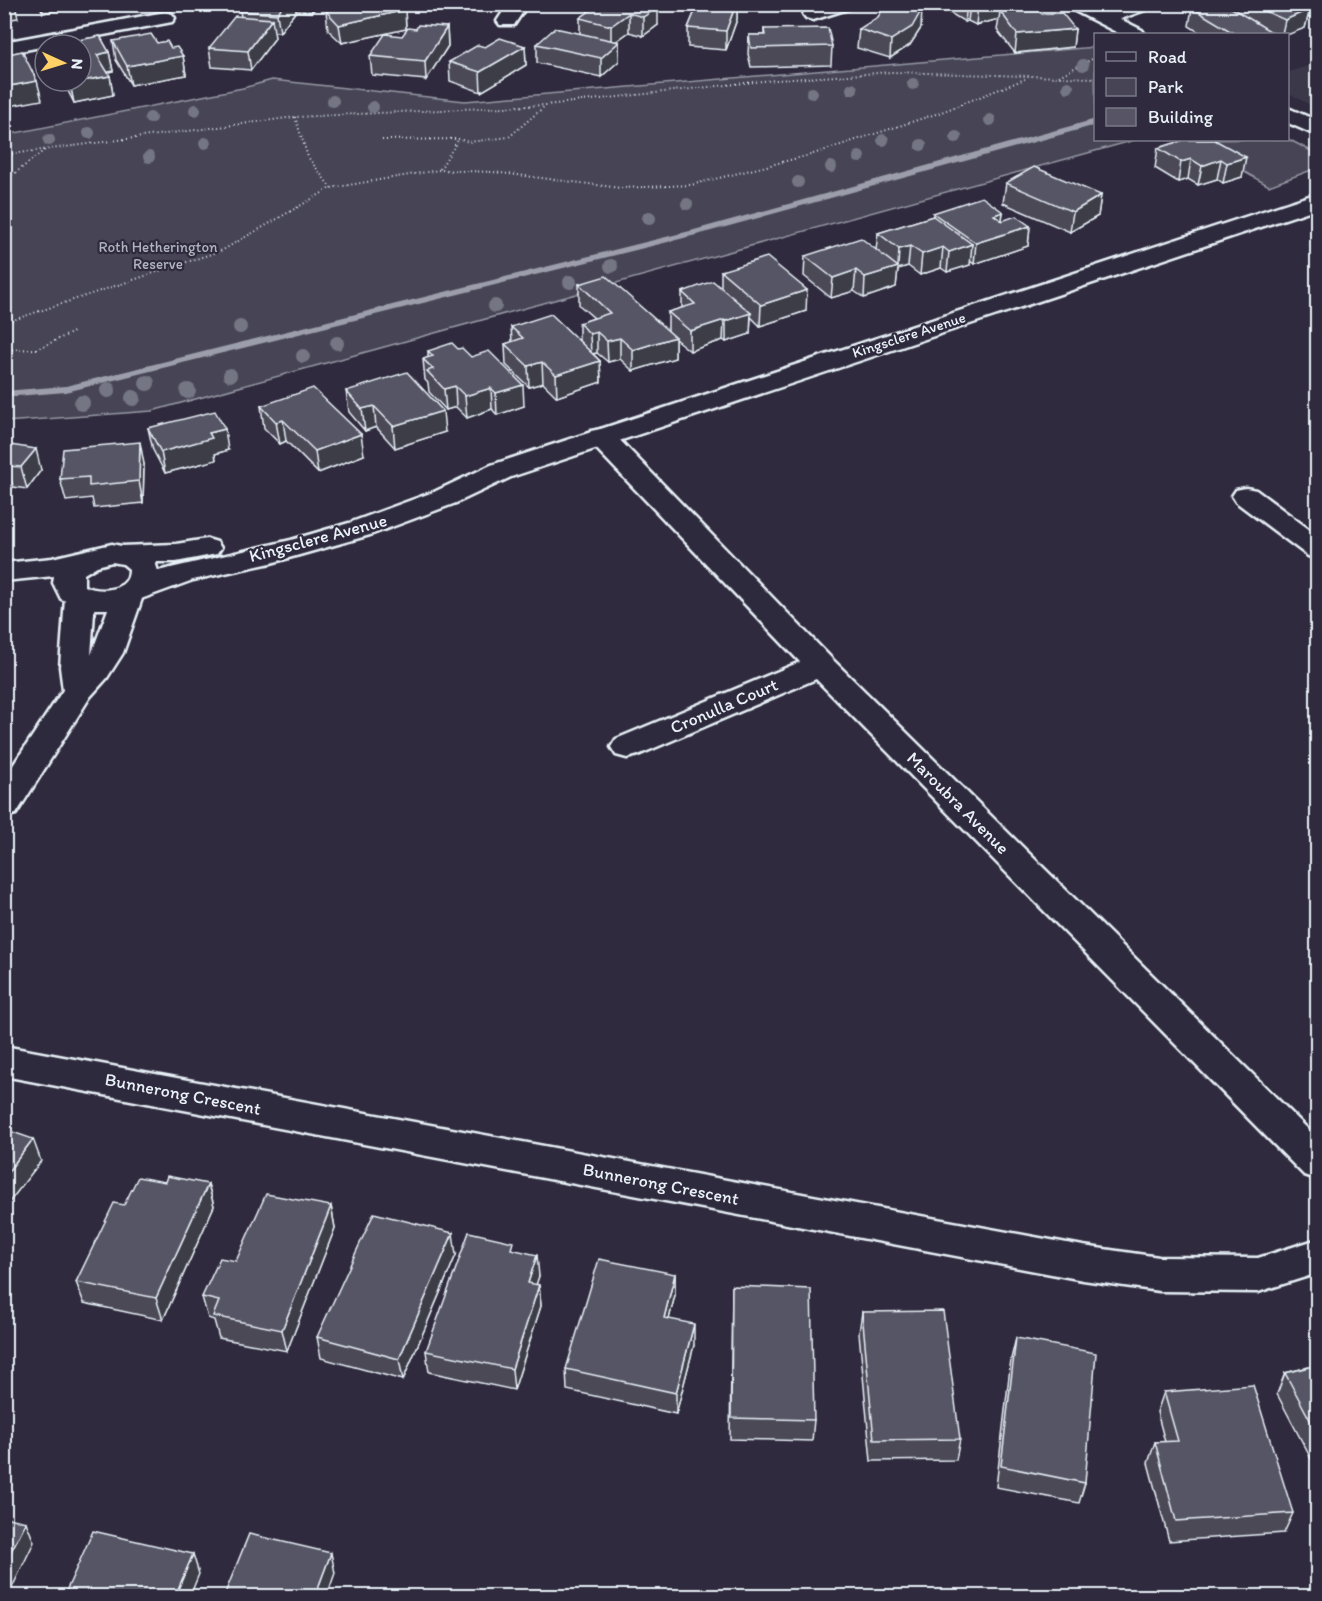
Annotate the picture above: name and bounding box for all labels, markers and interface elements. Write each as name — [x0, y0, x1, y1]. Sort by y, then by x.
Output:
north arrow — [33, 33, 93, 93]
legend — [1094, 33, 1289, 141]
text: Road — [1148, 46, 1187, 68]
text: N — [68, 58, 87, 70]
text: Park — [1148, 76, 1183, 98]
text: Building — [1148, 106, 1214, 128]
park label: Roth Hetherington Reserve — [98, 238, 218, 273]
street label: Kingsclere Avenue — [850, 308, 968, 362]
street label: Kingsclere Avenue — [247, 509, 389, 567]
street label: Cronulla Court — [667, 673, 781, 739]
street label: Maroubra Avenue — [902, 747, 1014, 859]
street label: Bunnerong Crescent — [103, 1068, 263, 1120]
street label: Bunnerong Crescent — [581, 1158, 741, 1210]

